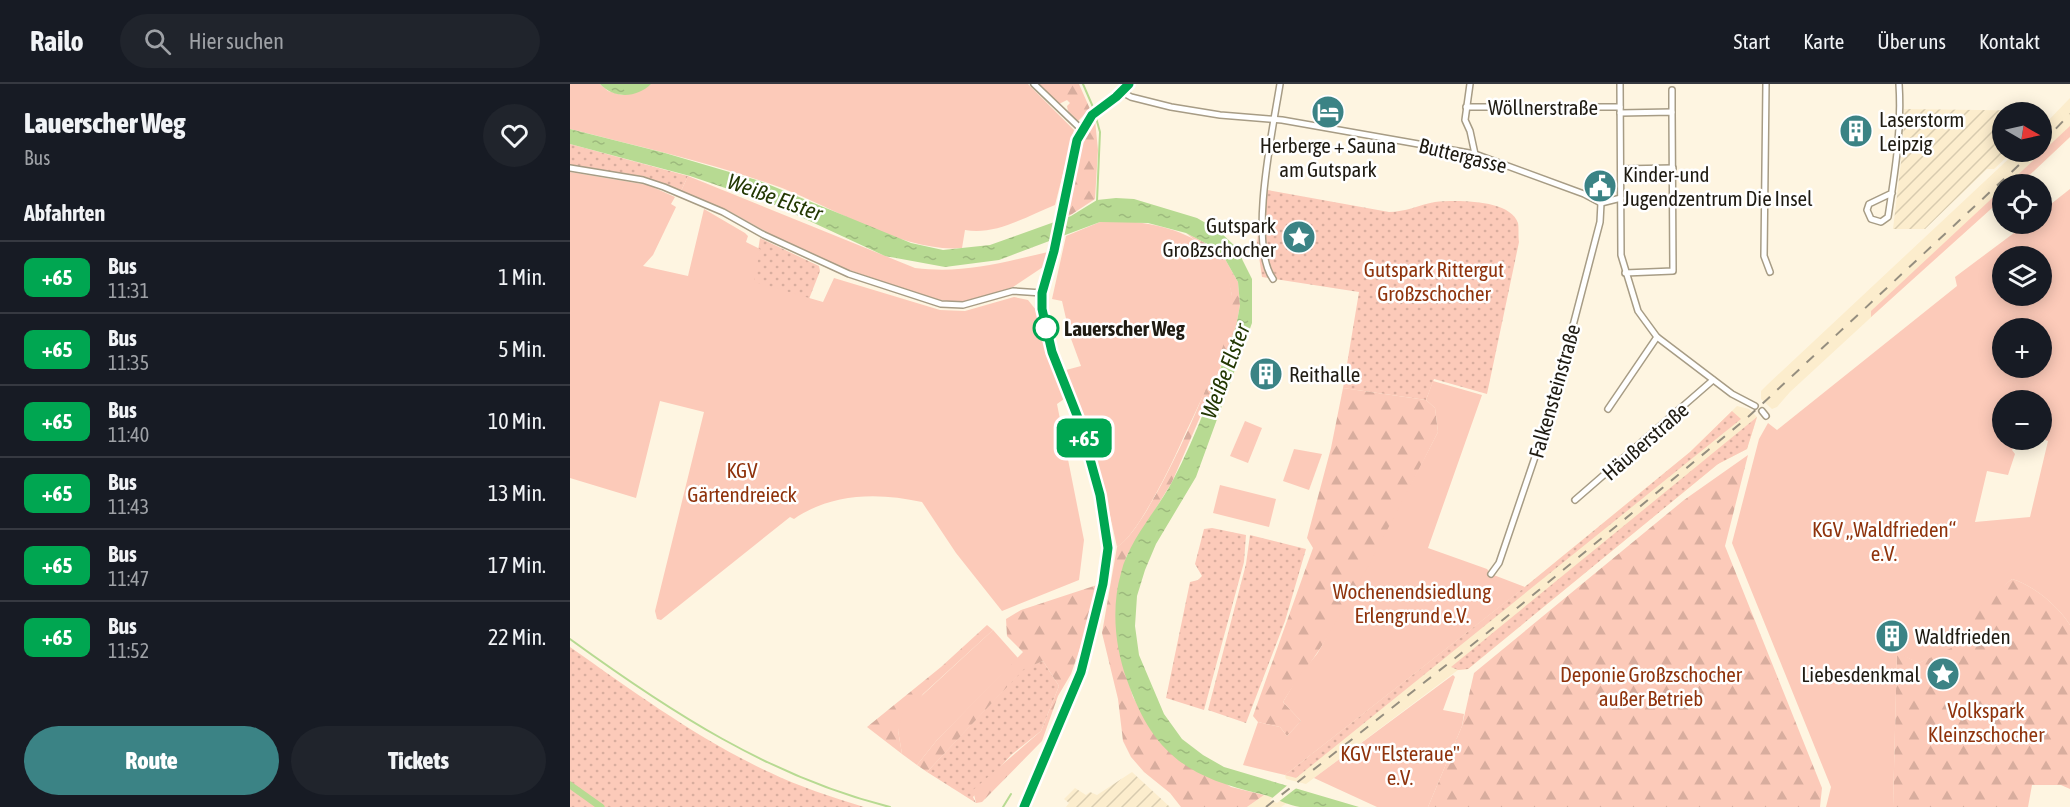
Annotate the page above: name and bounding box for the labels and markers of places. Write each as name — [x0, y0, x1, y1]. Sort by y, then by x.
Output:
hotel icon: Herberge + Sauna am Gutspark — [1310, 94, 1346, 130]
place label: Laserstorm Leipzig — [1879, 107, 1964, 155]
building icon: Laserstorm Leipzig — [1838, 113, 1874, 149]
place label: Herberge + Sauna am Gutspark — [1260, 133, 1396, 181]
place label: Kinder-und Jugendzentrum Die Insel — [1623, 162, 1813, 210]
public building icon: Kinder-und Jugendzentrum Die Insel — [1582, 168, 1618, 204]
place label: Gutspark Großzschocher — [1162, 213, 1277, 261]
place icon: Gutspark Großzschocher — [1281, 219, 1317, 255]
marker: Lauerscher Weg — [1033, 315, 1059, 341]
place label: Lauerscher Weg — [1064, 316, 1186, 340]
building icon: Reithalle — [1248, 356, 1284, 392]
place label: Reithalle — [1289, 362, 1360, 386]
building icon: Waldfrieden — [1874, 618, 1910, 654]
place label: Waldfrieden — [1915, 624, 2011, 648]
place icon: Liebesdenkmal — [1925, 656, 1961, 692]
place label: Liebesdenkmal — [1801, 662, 1920, 686]

